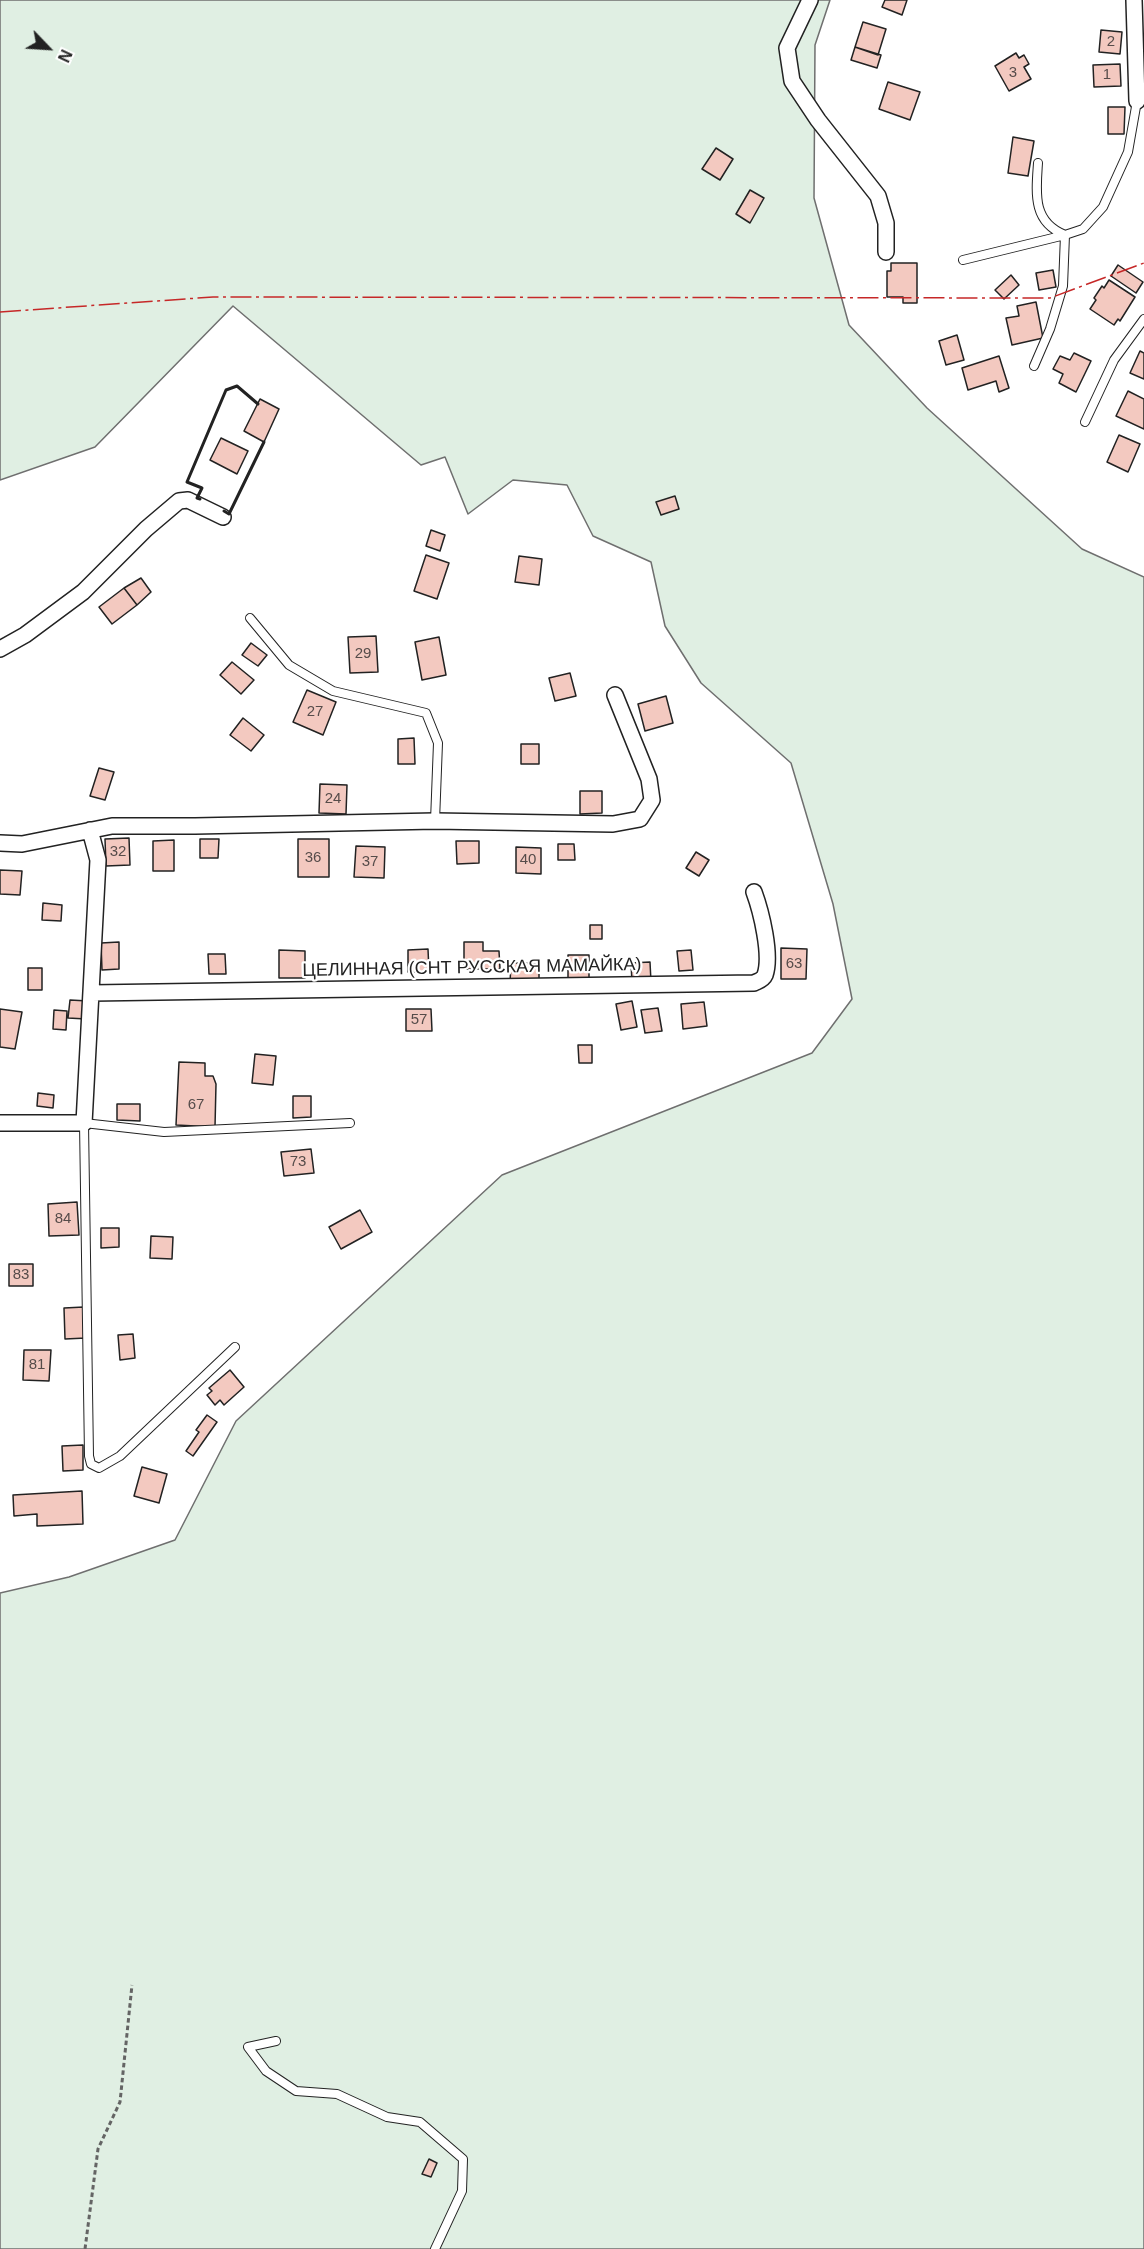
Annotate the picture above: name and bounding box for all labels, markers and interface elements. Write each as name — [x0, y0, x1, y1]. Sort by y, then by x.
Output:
north arrow — [18, 18, 78, 78]
house number: 2 — [1107, 33, 1115, 51]
text: N — [55, 47, 75, 65]
house number: 3 — [1009, 64, 1017, 82]
house number: 1 — [1103, 66, 1111, 84]
house number: 29 — [355, 645, 371, 663]
house number: 27 — [307, 703, 323, 721]
house number: 24 — [325, 790, 341, 808]
house number: 32 — [110, 843, 126, 861]
house number: 36 — [305, 849, 321, 867]
house number: 40 — [520, 851, 536, 869]
house number: 37 — [362, 853, 378, 871]
street label: ЦЕЛИННАЯ (СНТ РУССКАЯ МАМАЙКА) — [302, 954, 642, 982]
house number: 63 — [786, 955, 802, 973]
house number: 57 — [411, 1011, 427, 1029]
house number: 67 — [188, 1096, 204, 1114]
house number: 73 — [290, 1153, 306, 1171]
house number: 84 — [55, 1210, 71, 1228]
house number: 83 — [13, 1266, 29, 1284]
house number: 81 — [29, 1356, 45, 1374]

